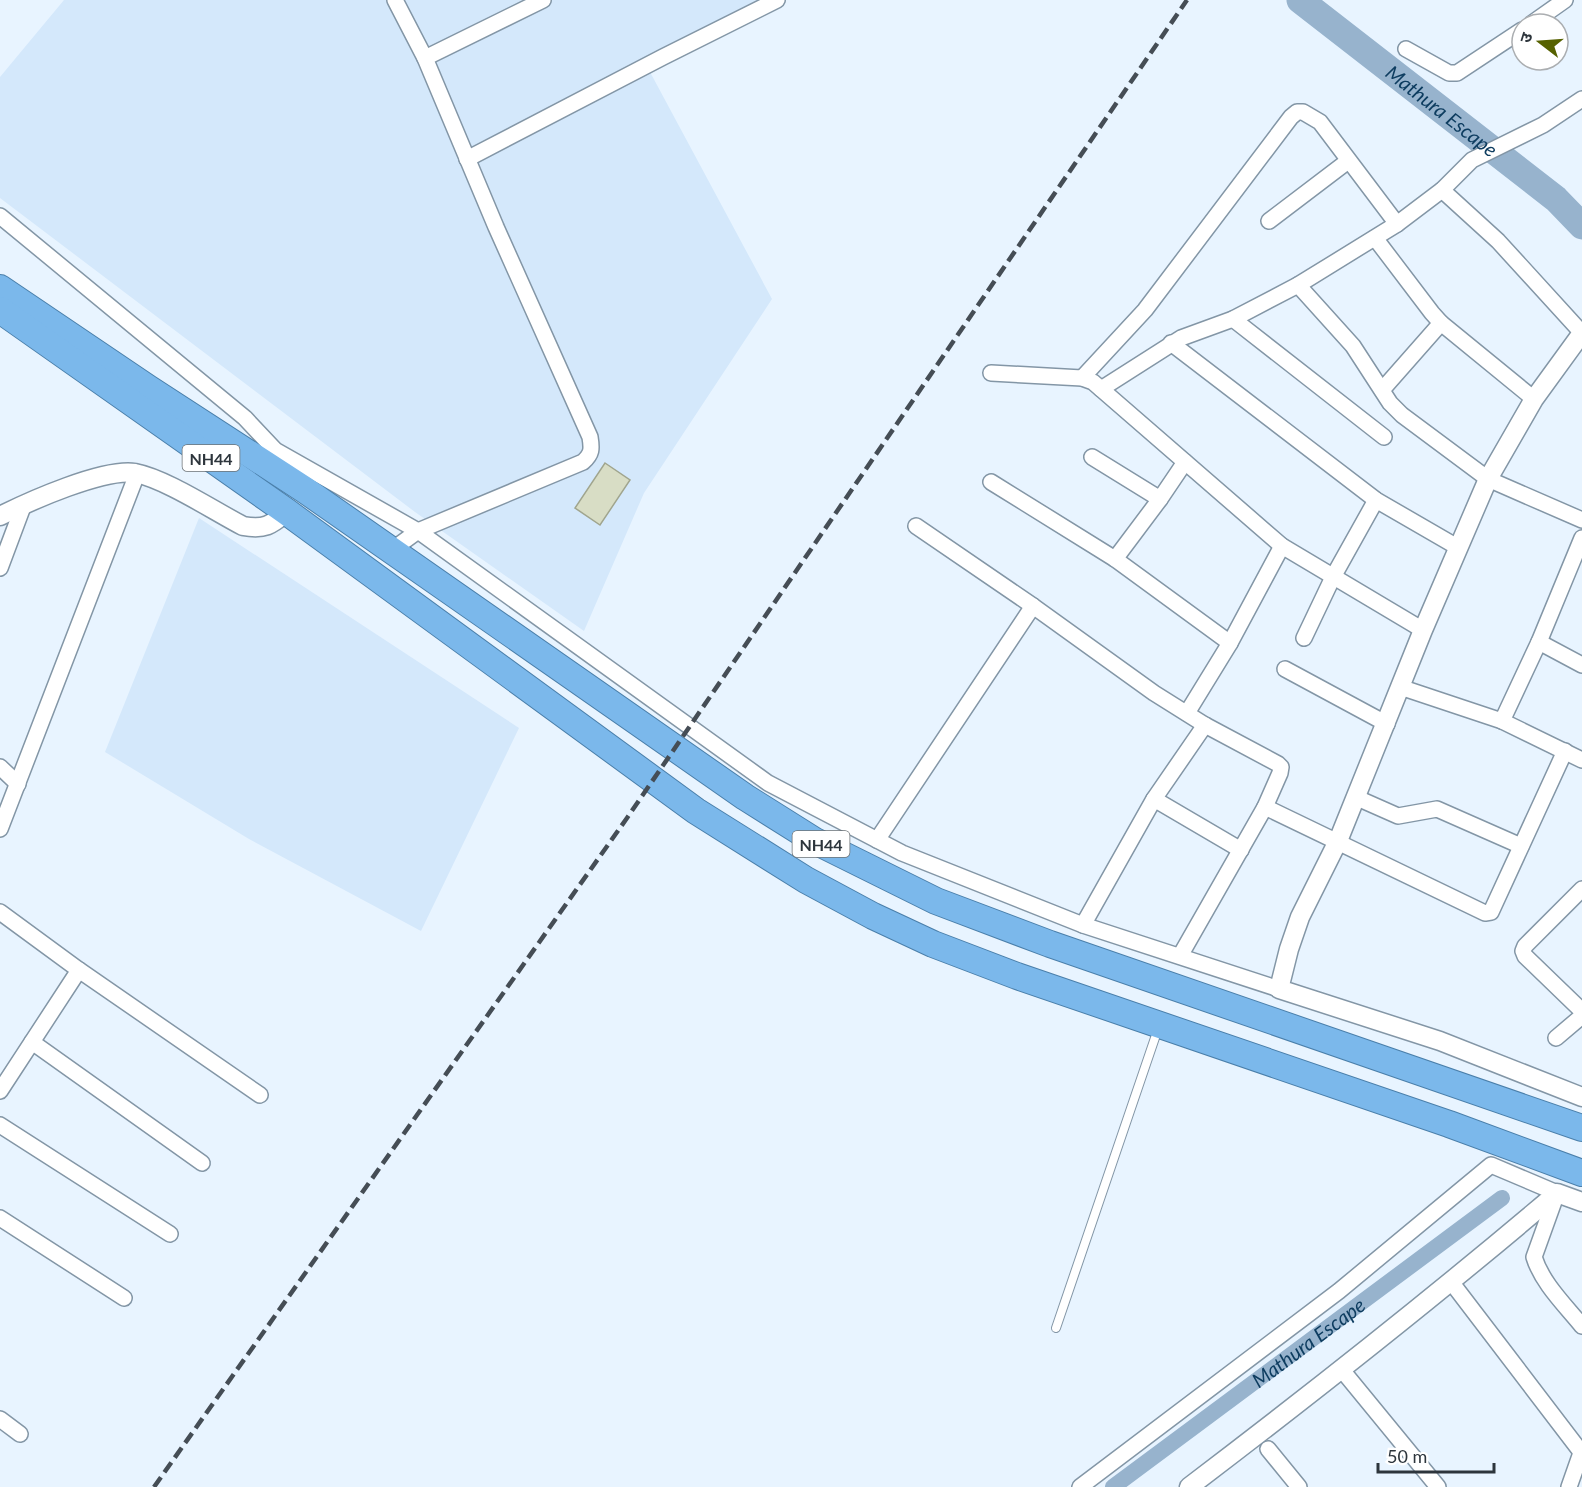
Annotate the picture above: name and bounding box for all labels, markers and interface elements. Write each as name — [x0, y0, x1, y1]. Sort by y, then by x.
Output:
north arrow — [1510, 12, 1570, 72]
text: उ — [1515, 30, 1536, 45]
water label: Mathura Escape — [1382, 60, 1503, 161]
road number: NH44 — [182, 445, 240, 471]
road number: NH44 — [792, 831, 850, 857]
water label: Mathura Escape — [1247, 1292, 1369, 1392]
scale bar — [1378, 1436, 1494, 1474]
text: 50 m — [1387, 1445, 1427, 1467]

